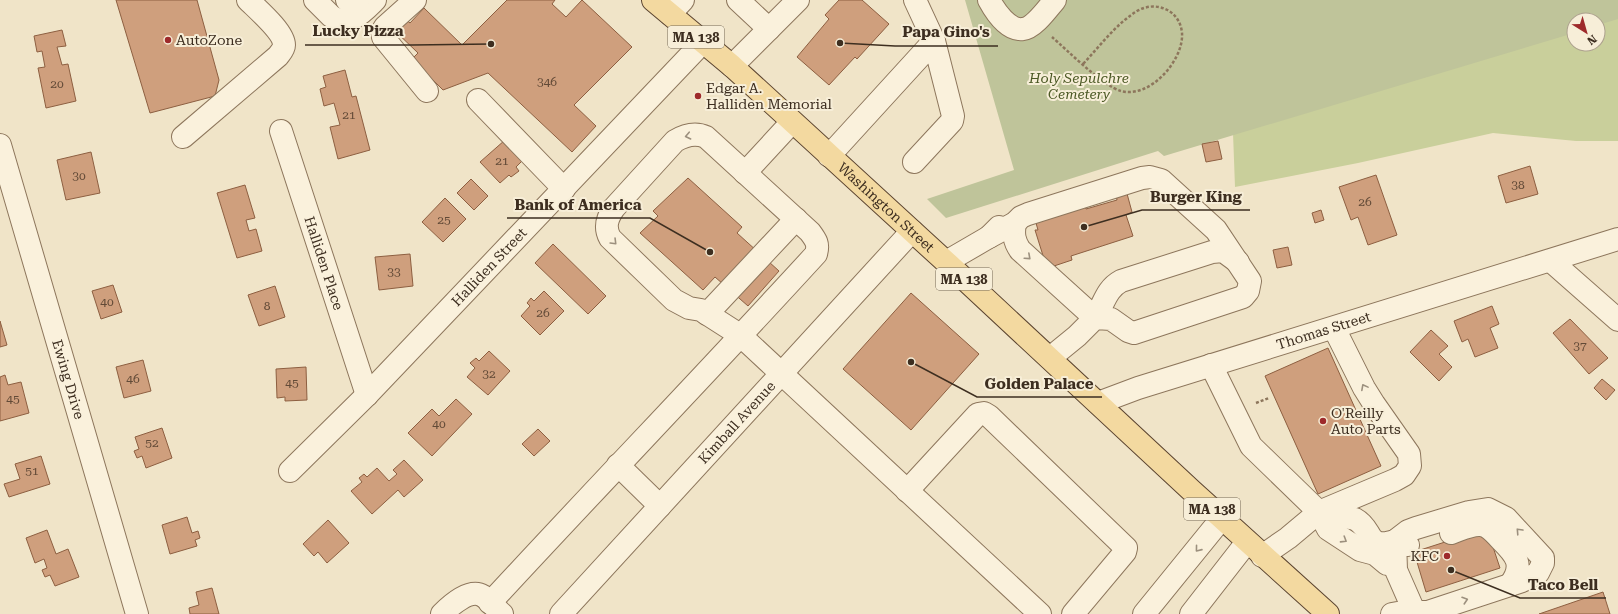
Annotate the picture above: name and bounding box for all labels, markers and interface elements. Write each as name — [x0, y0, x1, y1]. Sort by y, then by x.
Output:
north arrow — [1566, 12, 1606, 52]
callout: Lucky Pizza — [305, 18, 412, 45]
callout: Papa Gino's — [895, 19, 998, 46]
text: Lucky Pizza — [313, 22, 404, 40]
text: Papa Gino's — [902, 23, 990, 41]
road number: MA 138 — [668, 26, 724, 48]
place label: AutoZone — [176, 32, 243, 48]
text: N — [1584, 32, 1599, 48]
marker: AutoZone — [163, 35, 173, 45]
park label: Holy Sepulchre Cemetery — [1028, 70, 1129, 102]
house number: 346 — [537, 75, 557, 89]
house number: 20 — [50, 77, 64, 91]
place label: Edgar A. Halliden Memorial — [706, 80, 833, 112]
marker: Edgar A. Halliden Memorial — [693, 91, 703, 101]
house number: 21 — [342, 108, 356, 122]
one-way arrow — [685, 131, 692, 139]
house number: 21 — [495, 154, 509, 168]
street label: Washington Street — [835, 159, 938, 255]
house number: 30 — [72, 169, 86, 183]
house number: 38 — [1511, 178, 1525, 192]
callout: Burger King — [1142, 183, 1250, 210]
text: Burger King — [1150, 188, 1243, 206]
callout: Bank of America — [507, 191, 650, 218]
house number: 26 — [1358, 195, 1372, 209]
text: Bank of America — [515, 196, 642, 214]
house number: 25 — [437, 213, 451, 227]
street label: Halliden Place — [301, 214, 347, 312]
street label: Halliden Street — [448, 225, 530, 309]
one-way arrow — [609, 237, 617, 245]
one-way arrow — [1023, 252, 1031, 260]
house number: 33 — [387, 265, 401, 279]
road number: MA 138 — [936, 268, 992, 290]
house number: 40 — [100, 295, 114, 309]
house number: 8 — [264, 299, 271, 313]
house number: 26 — [536, 306, 550, 320]
street label: Thomas Street — [1274, 308, 1373, 353]
street label: Ewing Drive — [49, 338, 88, 421]
house number: 37 — [1573, 339, 1587, 353]
house number: 32 — [482, 367, 496, 381]
callout: Golden Palace — [977, 370, 1102, 397]
house number: 46 — [126, 372, 140, 386]
text: Golden Palace — [984, 375, 1094, 393]
house number: 45 — [285, 376, 299, 390]
street label: Kimball Avenue — [695, 378, 779, 467]
one-way arrow — [1361, 384, 1368, 391]
house number: 45 — [6, 392, 20, 406]
place label: O'Reilly Auto Parts — [1331, 405, 1401, 437]
marker: O'Reilly Auto Parts — [1318, 416, 1328, 426]
house number: 40 — [432, 417, 446, 431]
house number: 52 — [145, 436, 159, 450]
house number: 51 — [25, 464, 39, 478]
road number: MA 138 — [1184, 498, 1240, 520]
one-way arrow — [1517, 529, 1524, 536]
one-way arrow — [1340, 535, 1347, 543]
one-way arrow — [1195, 544, 1202, 551]
place label: KFC — [1410, 548, 1439, 564]
marker: KFC — [1442, 551, 1452, 561]
callout: Taco Bell — [1520, 571, 1606, 598]
text: Taco Bell — [1528, 576, 1598, 594]
one-way arrow — [1462, 596, 1469, 605]

